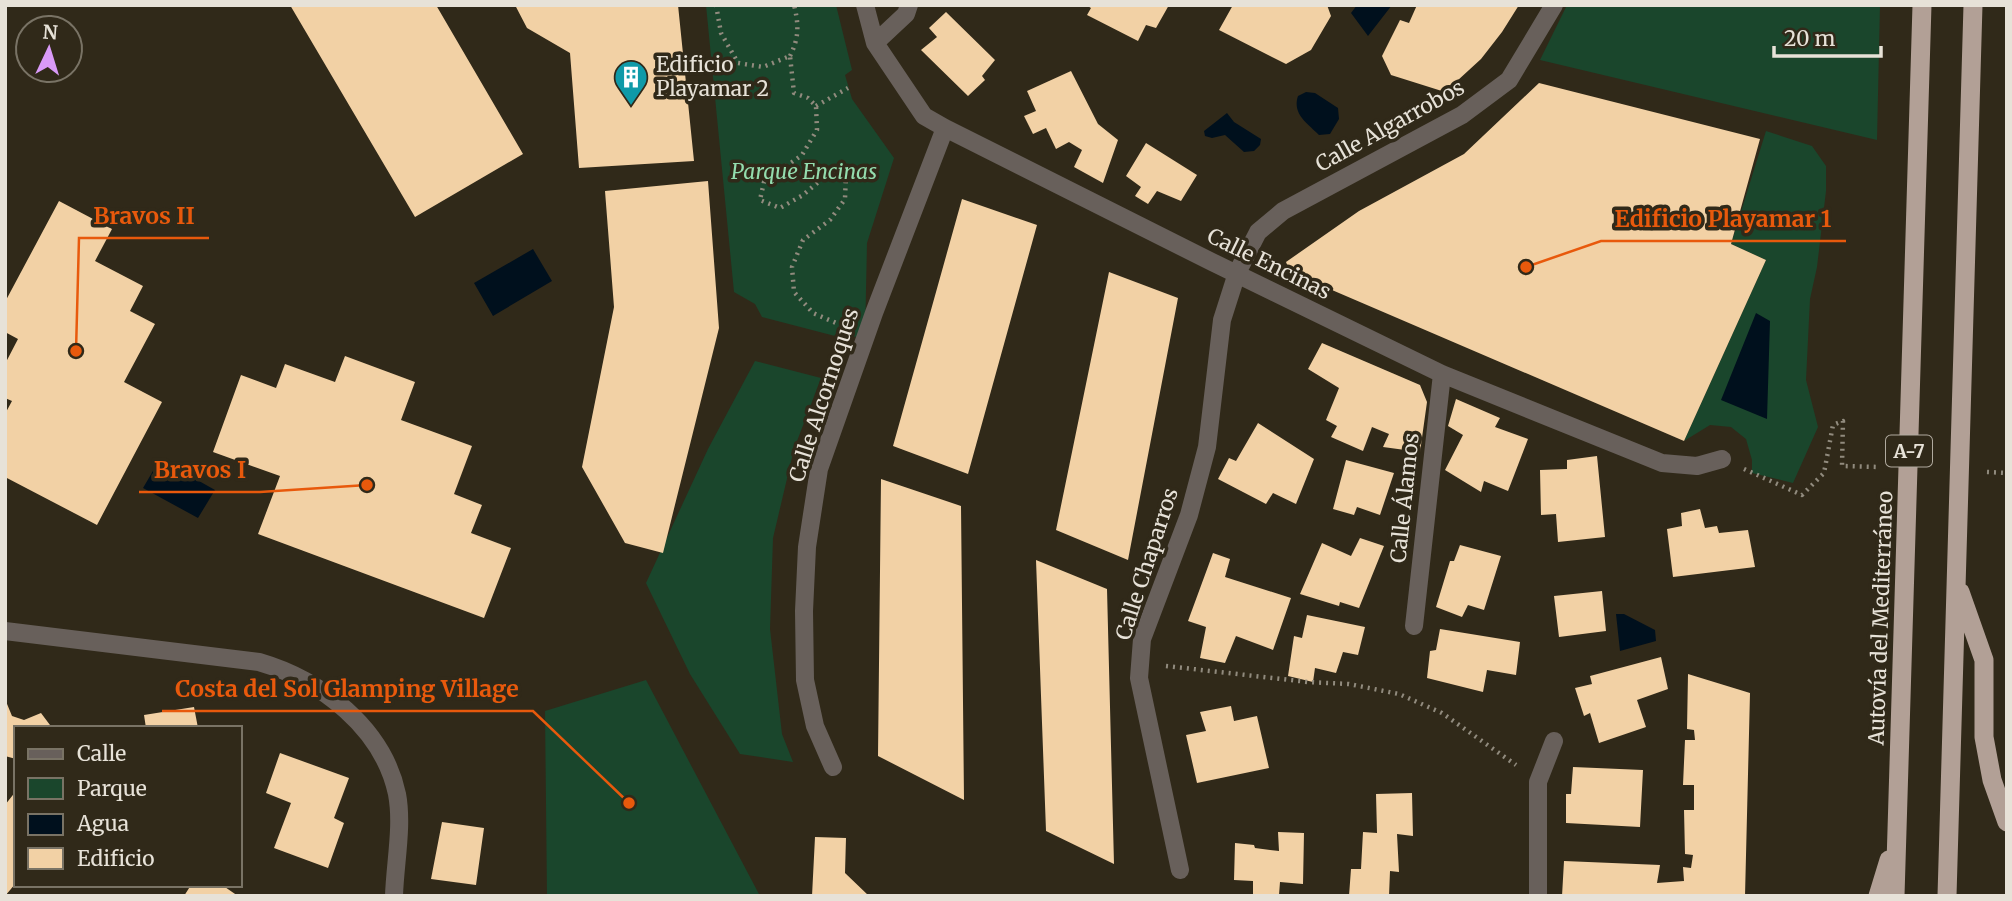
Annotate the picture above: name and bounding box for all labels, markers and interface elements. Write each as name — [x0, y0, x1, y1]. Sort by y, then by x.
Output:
north arrow — [14, 14, 84, 84]
scale bar — [1774, 14, 1881, 58]
text: N — [42, 20, 59, 45]
text: 20 m — [1784, 25, 1836, 52]
place label: Edificio Playamar 2 — [656, 51, 769, 102]
building icon: Edificio Playamar 2 — [612, 58, 650, 107]
street label: Calle Algarrobos — [1311, 74, 1469, 178]
park label: Parque Encinas — [731, 158, 877, 185]
callout: Bravos II — [79, 194, 209, 238]
callout: Edificio Playamar 1 — [1601, 197, 1846, 241]
text: Bravos II — [93, 201, 195, 230]
text: Edificio Playamar 1 — [1615, 204, 1832, 233]
street label: Calle Encinas — [1203, 222, 1335, 305]
street label: Calle Alcornoques — [783, 304, 864, 485]
street label: Calle Álamos — [1383, 432, 1425, 564]
road number: A-7 — [1886, 436, 1932, 466]
callout: Bravos I — [139, 448, 260, 492]
text: Bravos I — [154, 455, 246, 484]
street label: Calle Chaparros — [1109, 484, 1184, 643]
street label: Autovía del Mediterráneo — [1863, 490, 1898, 747]
callout: Costa del Sol Glamping Village — [162, 667, 533, 711]
text: Costa del Sol Glamping Village — [175, 674, 519, 703]
legend — [14, 726, 242, 887]
text: Calle — [77, 740, 126, 767]
text: Parque — [77, 775, 147, 802]
text: Agua — [76, 810, 129, 837]
text: Edificio — [77, 845, 154, 872]

